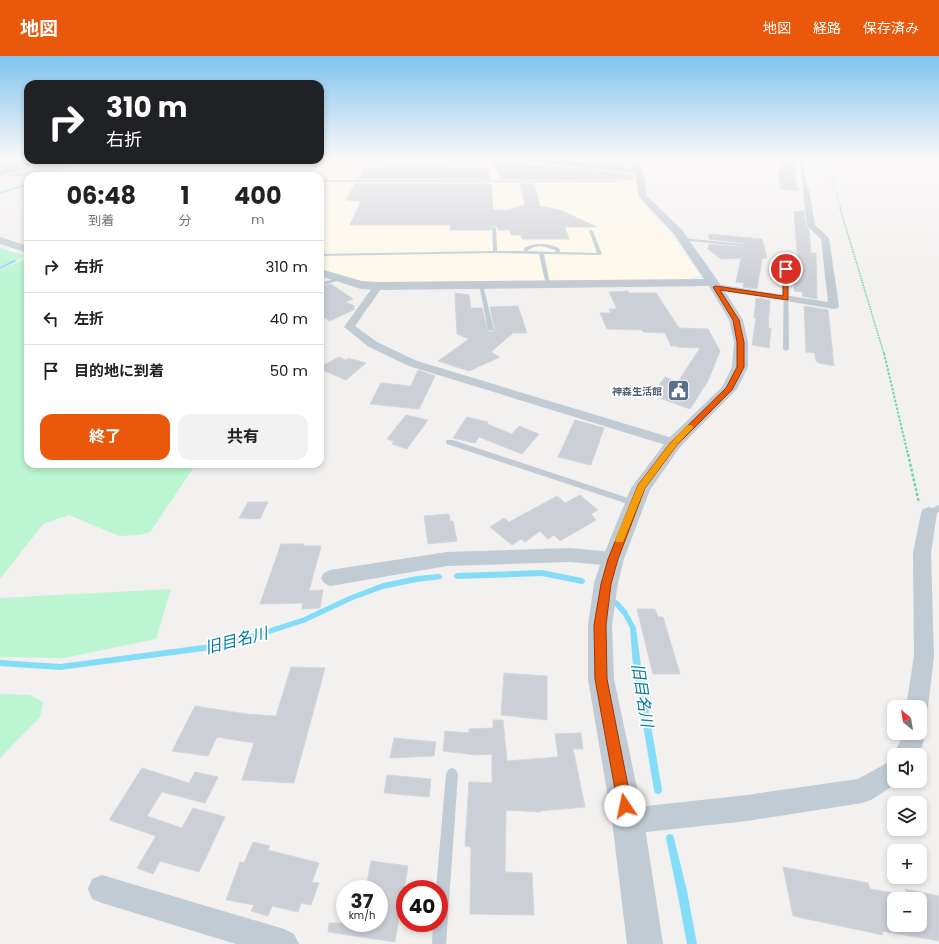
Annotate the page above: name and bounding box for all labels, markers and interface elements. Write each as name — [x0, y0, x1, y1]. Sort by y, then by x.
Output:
text: 地図 — [20, 15, 58, 42]
text: 地図 — [763, 18, 791, 38]
text: 経路 — [813, 18, 841, 38]
text: 保存済み — [863, 18, 919, 38]
text: 310 m — [106, 88, 187, 127]
icon: right — [40, 96, 92, 148]
text: 右折 — [106, 127, 142, 152]
text: 06:48 — [66, 179, 136, 212]
text: 1 — [180, 179, 190, 212]
text: 400 — [234, 179, 282, 212]
text: m — [251, 210, 264, 229]
text: 到着 — [88, 211, 114, 230]
text: 分 — [179, 211, 192, 230]
pin — [769, 252, 803, 286]
icon: right — [40, 256, 62, 278]
text: 右折 — [74, 256, 104, 277]
text: 310 m — [265, 256, 308, 277]
icon: arrive — [775, 258, 797, 280]
icon: left — [40, 308, 62, 330]
text: 左折 — [74, 308, 104, 329]
text: 40 m — [270, 308, 308, 329]
icon: arrive — [40, 360, 62, 382]
text: 目的地に到着 — [74, 360, 164, 381]
text: 50 m — [270, 360, 308, 381]
public building icon: 神森生活館 — [665, 378, 691, 404]
place label: 神森生活館 — [612, 384, 662, 399]
button: 終了 — [40, 414, 170, 460]
button: 共有 — [178, 414, 308, 460]
water label: 旧目名川 — [202, 621, 272, 659]
water label: 旧目名川 — [626, 662, 659, 730]
north arrow — [887, 700, 927, 740]
map controls — [887, 700, 927, 932]
button: sound — [887, 748, 927, 788]
position arrow — [604, 785, 646, 827]
button: layers — [887, 796, 927, 836]
button: + — [887, 844, 927, 884]
speed limit sign: 40 — [396, 880, 448, 932]
text: 37 — [351, 887, 373, 915]
button: − — [887, 892, 927, 932]
text: km/h — [349, 908, 375, 923]

